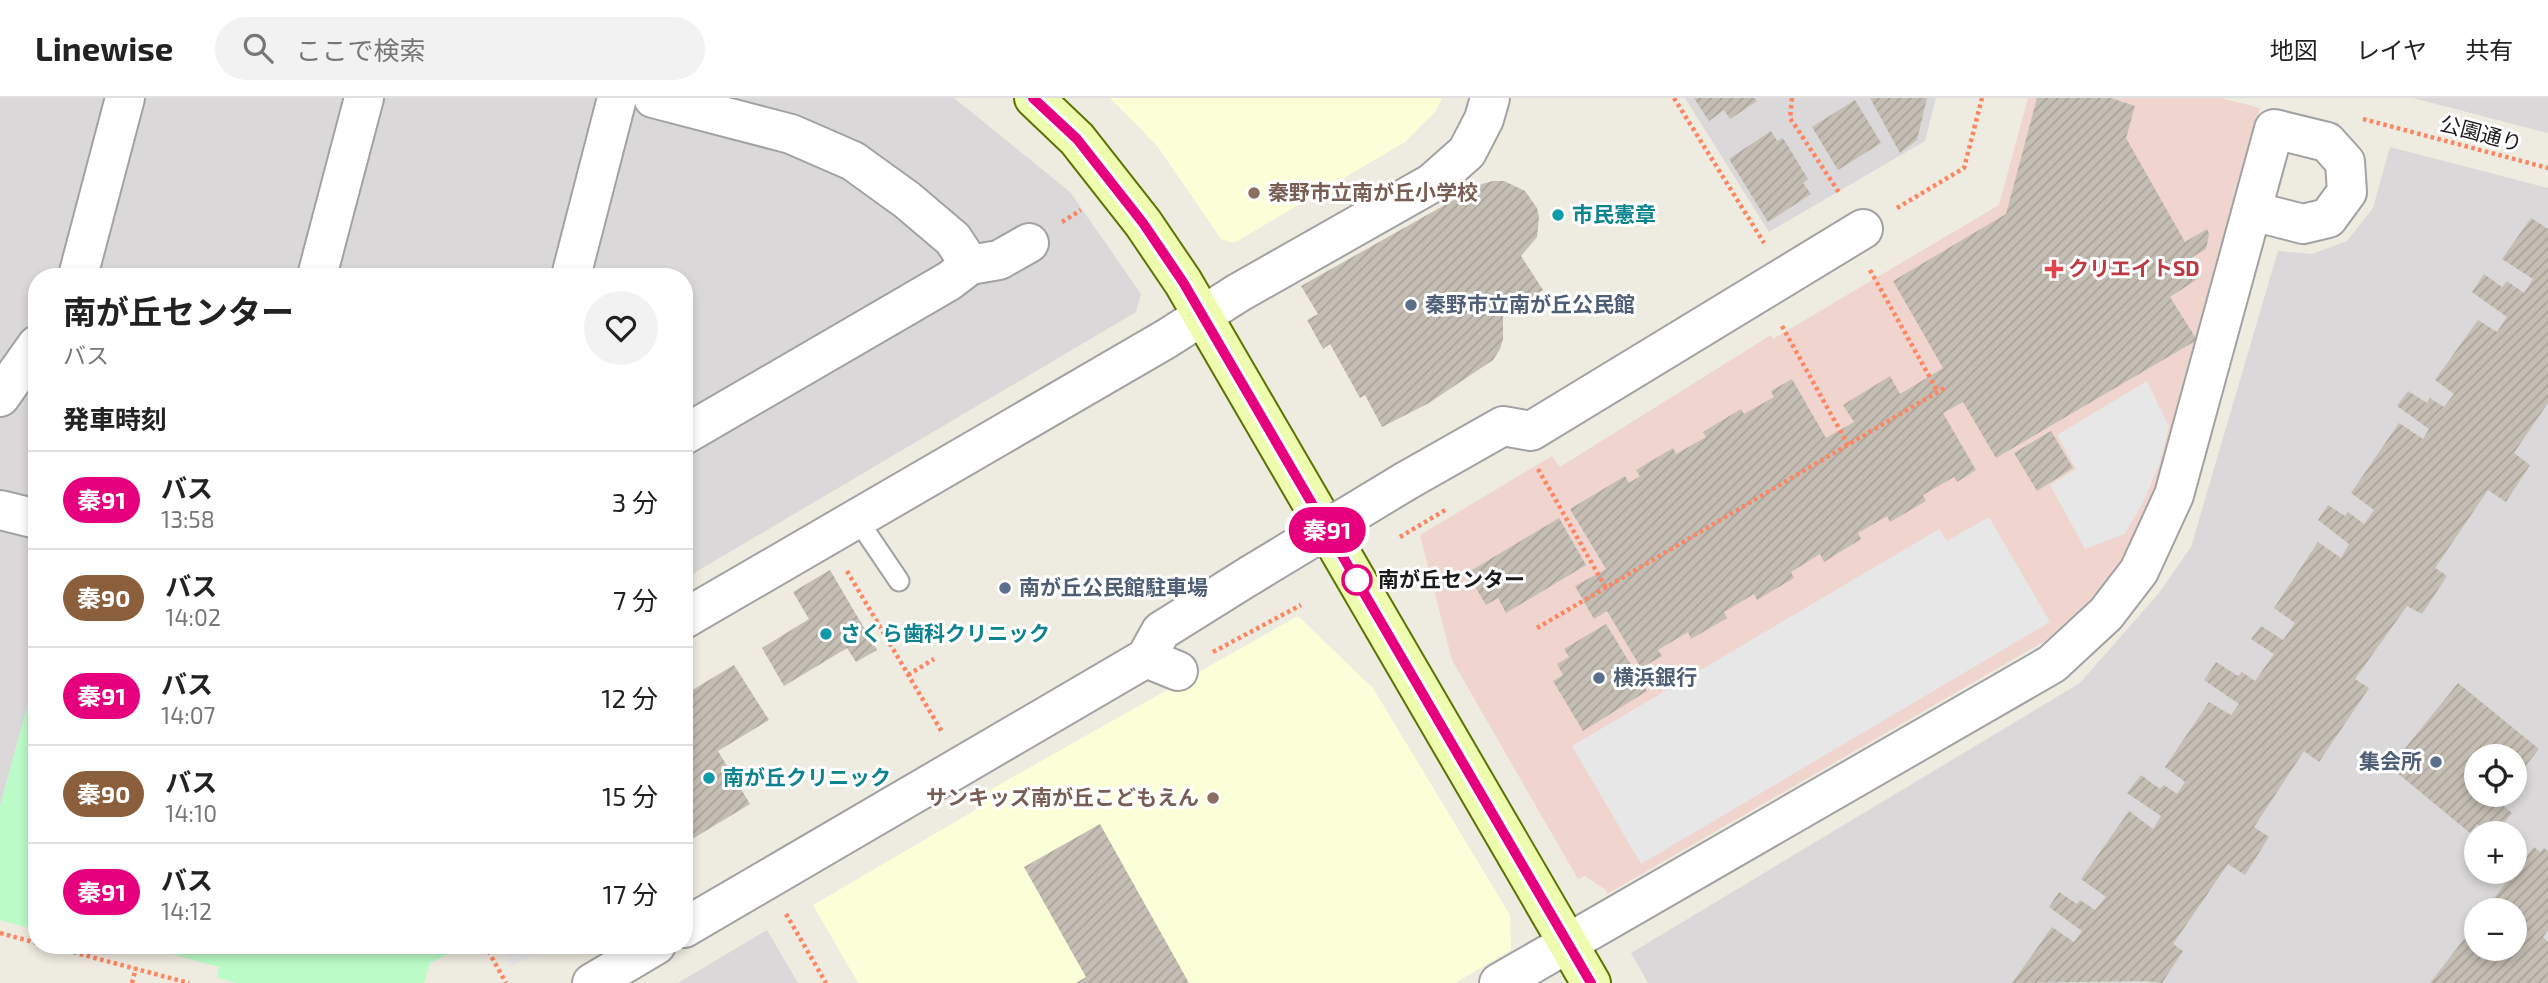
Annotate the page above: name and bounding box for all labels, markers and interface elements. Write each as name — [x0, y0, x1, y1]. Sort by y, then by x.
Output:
search box — [215, 17, 705, 80]
text: Linewise — [35, 28, 173, 68]
icon: search — [239, 29, 277, 67]
text: ここで検索 — [295, 34, 425, 65]
text: 地図 — [2270, 35, 2318, 64]
text: レイヤ — [2356, 35, 2427, 64]
text: 共有 — [2465, 35, 2513, 64]
street label: 公園通り — [2438, 110, 2525, 155]
place label: 秦野市立南が丘小学校 — [1268, 179, 1478, 204]
marker: 秦野市立南が丘小学校 — [1246, 185, 1262, 201]
place label: 市民憲章 — [1572, 201, 1656, 226]
marker: 市民憲章 — [1550, 207, 1566, 223]
place label: クリエイトSD — [2068, 255, 2200, 280]
marker: クリエイトSD — [2046, 261, 2062, 277]
text: 南が丘センター — [63, 291, 294, 331]
button: heart — [584, 291, 658, 365]
place label: 秦野市立南が丘公民館 — [1425, 291, 1635, 316]
marker: 秦野市立南が丘公民館 — [1403, 297, 1419, 313]
text: バス — [63, 341, 109, 369]
text: 発車時刻 — [63, 403, 167, 434]
text: バス — [161, 472, 213, 503]
text: 秦91 — [77, 485, 126, 514]
text: 3 分 — [612, 486, 658, 517]
text: 13:58 — [161, 505, 215, 533]
line badge: 秦91 — [1287, 507, 1367, 553]
text: 秦91 — [1303, 515, 1351, 544]
marker: 南が丘センター — [1342, 565, 1372, 595]
place label: 南が丘センター — [1378, 566, 1525, 591]
text: バス — [165, 570, 217, 601]
place label: 南が丘公民館駐車場 — [1019, 574, 1208, 599]
marker: 南が丘公民館駐車場 — [997, 580, 1013, 596]
text: 秦90 — [77, 583, 130, 612]
text: 7 分 — [613, 584, 658, 615]
text: 14:02 — [165, 603, 221, 631]
place label: さくら歯科クリニック — [840, 620, 1050, 645]
marker: さくら歯科クリニック — [818, 626, 834, 642]
place label: 横浜銀行 — [1613, 664, 1697, 689]
text: バス — [161, 668, 213, 699]
marker: 横浜銀行 — [1591, 670, 1607, 686]
text: 秦91 — [77, 681, 126, 710]
text: 12 分 — [601, 682, 658, 713]
text: 14:07 — [161, 701, 215, 729]
map controls — [2464, 744, 2527, 961]
button: locate — [2464, 744, 2527, 807]
place label: 集会所 — [2359, 748, 2422, 773]
marker: 集会所 — [2428, 754, 2444, 770]
place label: 南が丘クリニック — [723, 764, 891, 789]
text: バス — [165, 766, 217, 797]
marker: 南が丘クリニック — [701, 770, 717, 786]
text: 秦90 — [77, 779, 130, 808]
text: 15 分 — [602, 780, 658, 811]
place label: サンキッズ南が丘こどもえん — [926, 784, 1199, 809]
marker: サンキッズ南が丘こどもえん — [1205, 790, 1221, 806]
text: 14:10 — [165, 799, 217, 827]
button: + — [2464, 821, 2527, 884]
text: バス — [161, 864, 213, 895]
text: 秦91 — [77, 877, 126, 906]
text: 17 分 — [603, 878, 658, 909]
text: 14:12 — [161, 897, 212, 925]
button: − — [2464, 898, 2527, 961]

